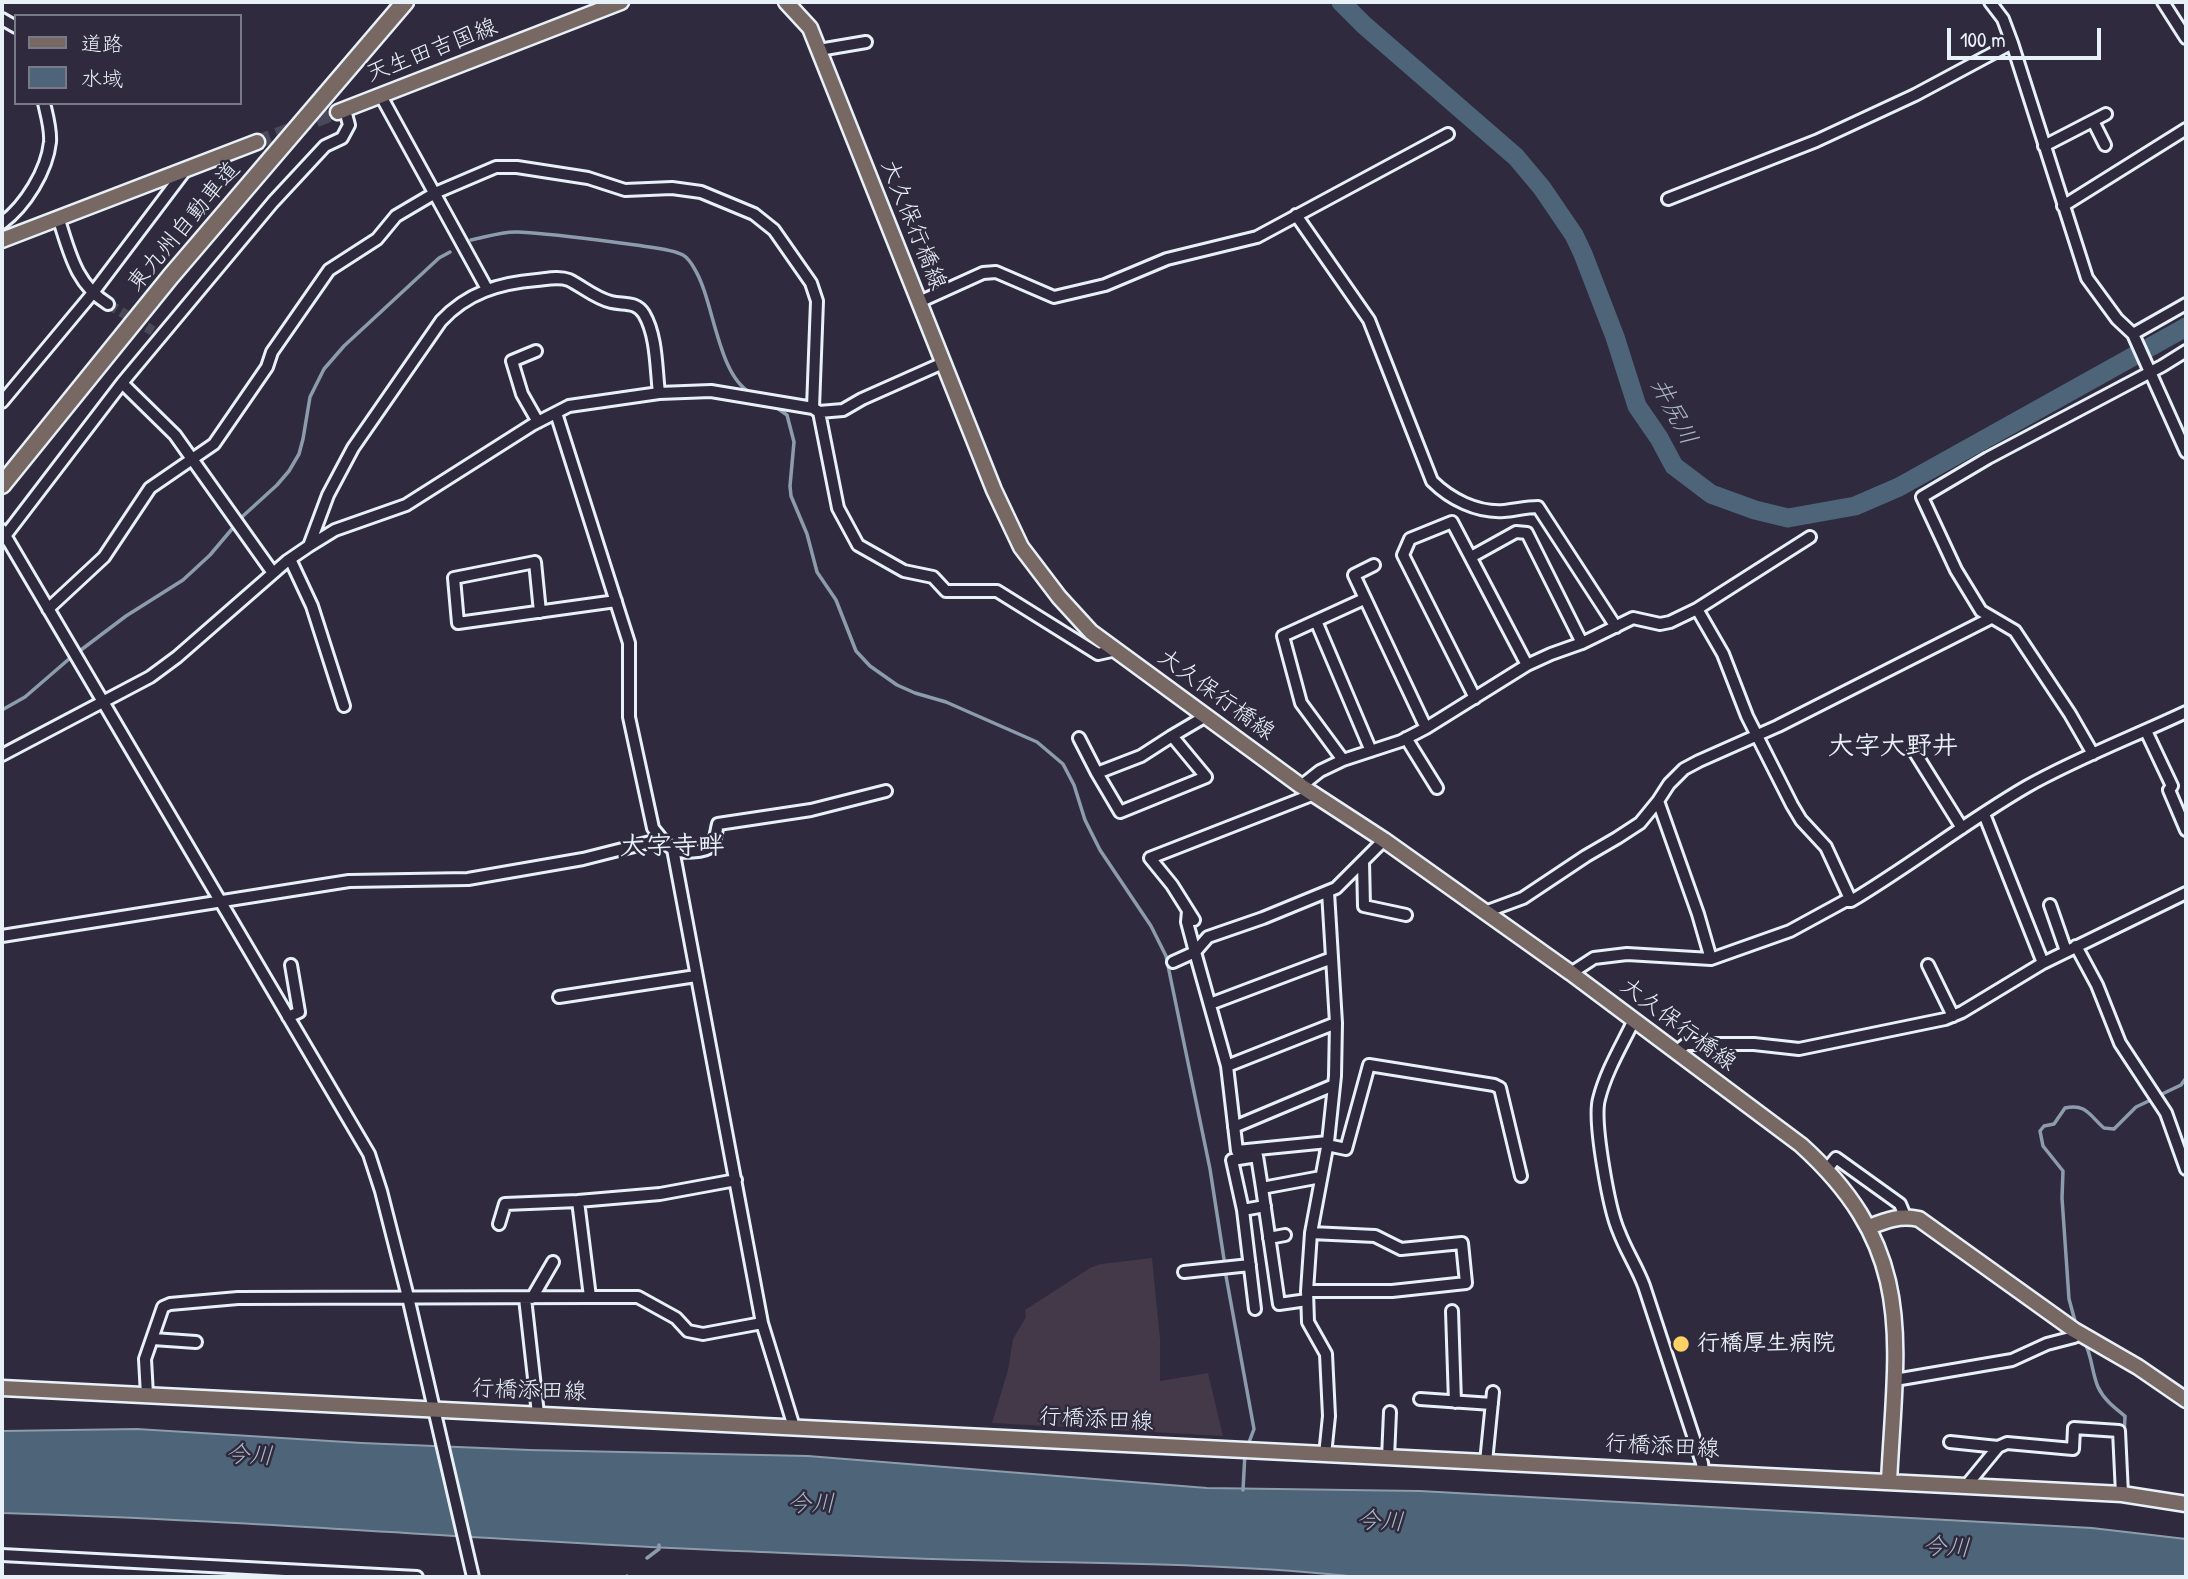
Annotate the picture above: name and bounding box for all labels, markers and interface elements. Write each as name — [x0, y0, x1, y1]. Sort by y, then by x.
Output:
street label: 天生田吉国線 — [363, 13, 501, 89]
legend — [14, 14, 242, 105]
scale bar — [1950, 14, 2104, 58]
text: 100 m — [1960, 25, 2006, 54]
text: 道路 — [81, 29, 123, 58]
text: 水域 — [81, 64, 123, 93]
street label: 東九州自動車道 — [122, 156, 246, 298]
street label: 大久保行橋線 — [874, 156, 952, 294]
water label: 井尻川 — [1643, 373, 1703, 451]
street label: 大久保行橋線 — [1152, 643, 1280, 747]
district label: 大字大野井 — [1828, 731, 1958, 763]
district label: 大字寺畔 — [620, 831, 724, 863]
street label: 大久保行橋線 — [1615, 972, 1741, 1078]
place label: 行橋厚生病院 — [1697, 1330, 1835, 1358]
marker: 行橋厚生病院 — [1671, 1334, 1691, 1354]
street label: 行橋添田線 — [471, 1375, 587, 1407]
street label: 行橋添田線 — [1038, 1403, 1154, 1437]
street label: 行橋添田線 — [1604, 1430, 1720, 1464]
water label: 今川 — [224, 1440, 274, 1472]
water label: 今川 — [787, 1491, 835, 1519]
water label: 今川 — [1355, 1506, 1405, 1538]
water label: 今川 — [1921, 1532, 1971, 1564]

